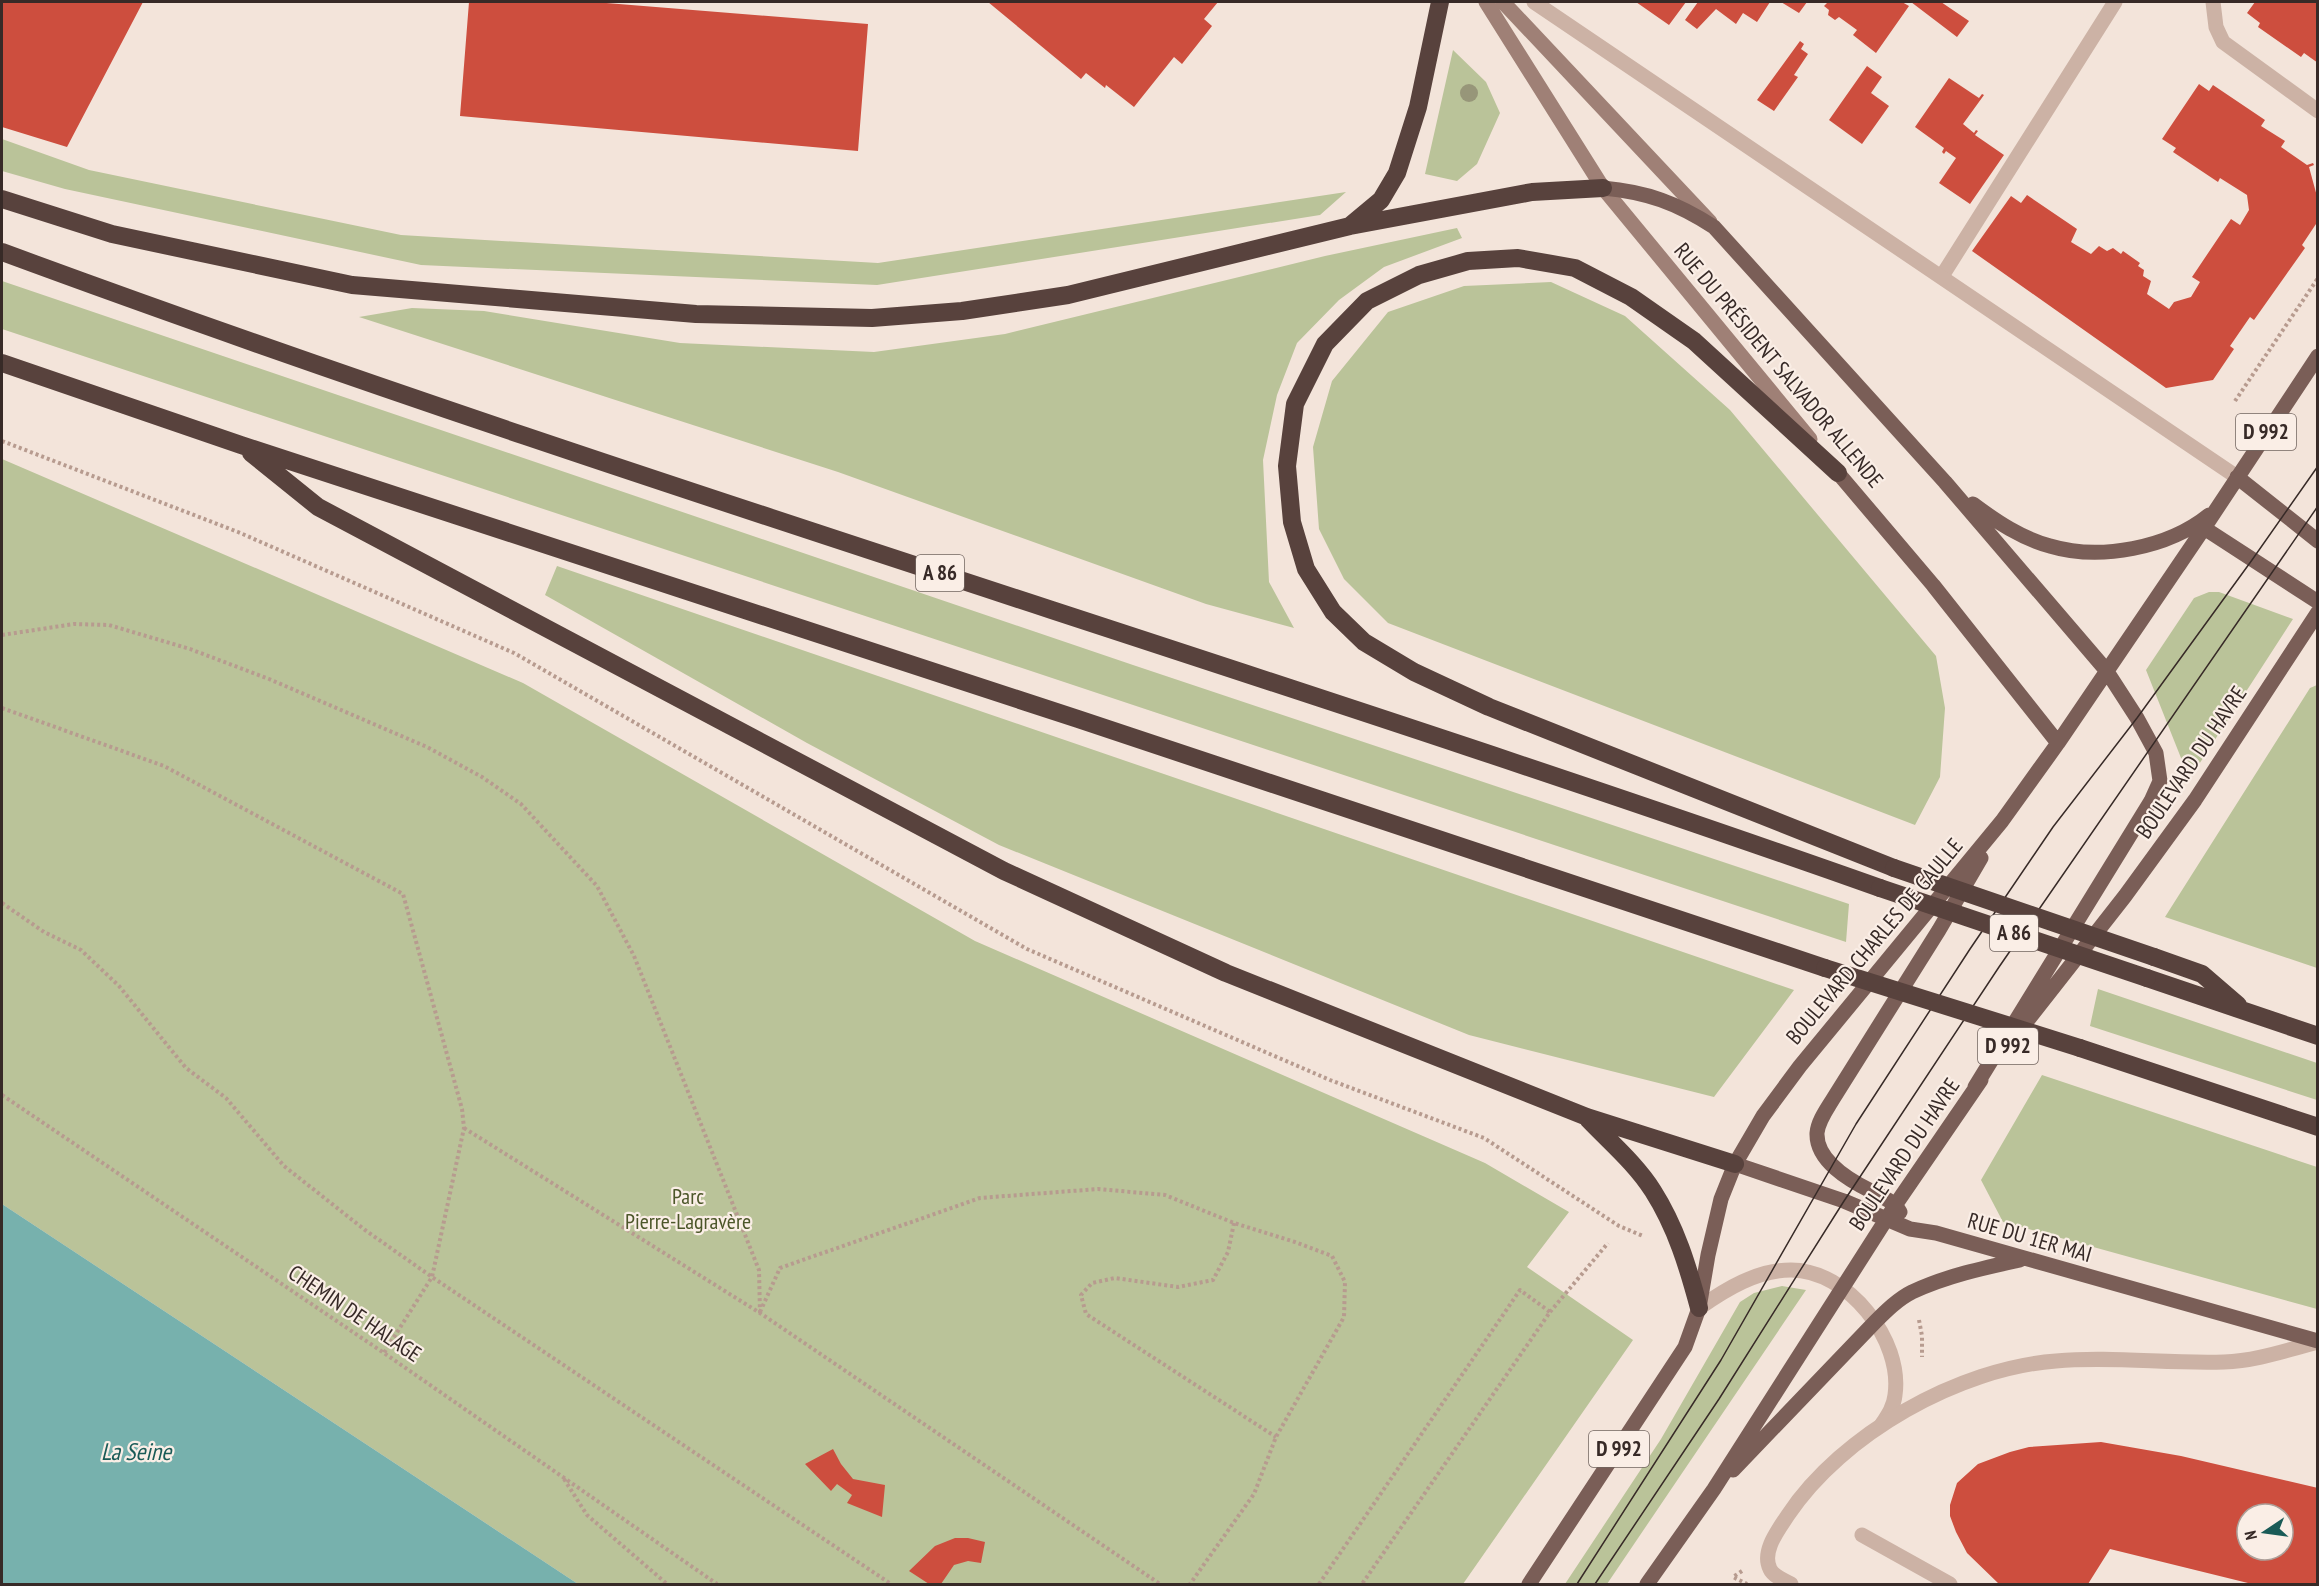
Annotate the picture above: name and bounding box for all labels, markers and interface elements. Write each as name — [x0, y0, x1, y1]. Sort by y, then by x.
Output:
street label: RUE DU PRÉSIDENT SALVADOR ALLENDE — [1668, 237, 1890, 493]
road number: D 992 — [2236, 414, 2296, 450]
road number: A 86 — [916, 555, 964, 591]
street label: BOULEVARD DU HAVRE — [2130, 680, 2252, 844]
street label: BOULEVARD CHARLES DE GAULLE — [1780, 832, 1968, 1050]
road number: A 86 — [1990, 915, 2038, 951]
road number: D 992 — [1978, 1028, 2038, 1064]
street label: BOULEVARD DU HAVRE — [1843, 1072, 1965, 1236]
park label: Parc Pierre-Lagravère — [625, 1182, 751, 1235]
street label: RUE DU 1ER MAI — [1965, 1206, 2095, 1268]
street label: CHEMIN DE HALAGE — [283, 1258, 427, 1368]
road number: D 992 — [1589, 1431, 1649, 1467]
water label: La Seine — [101, 1436, 173, 1467]
north arrow — [2235, 1502, 2295, 1562]
text: N — [2240, 1529, 2261, 1542]

